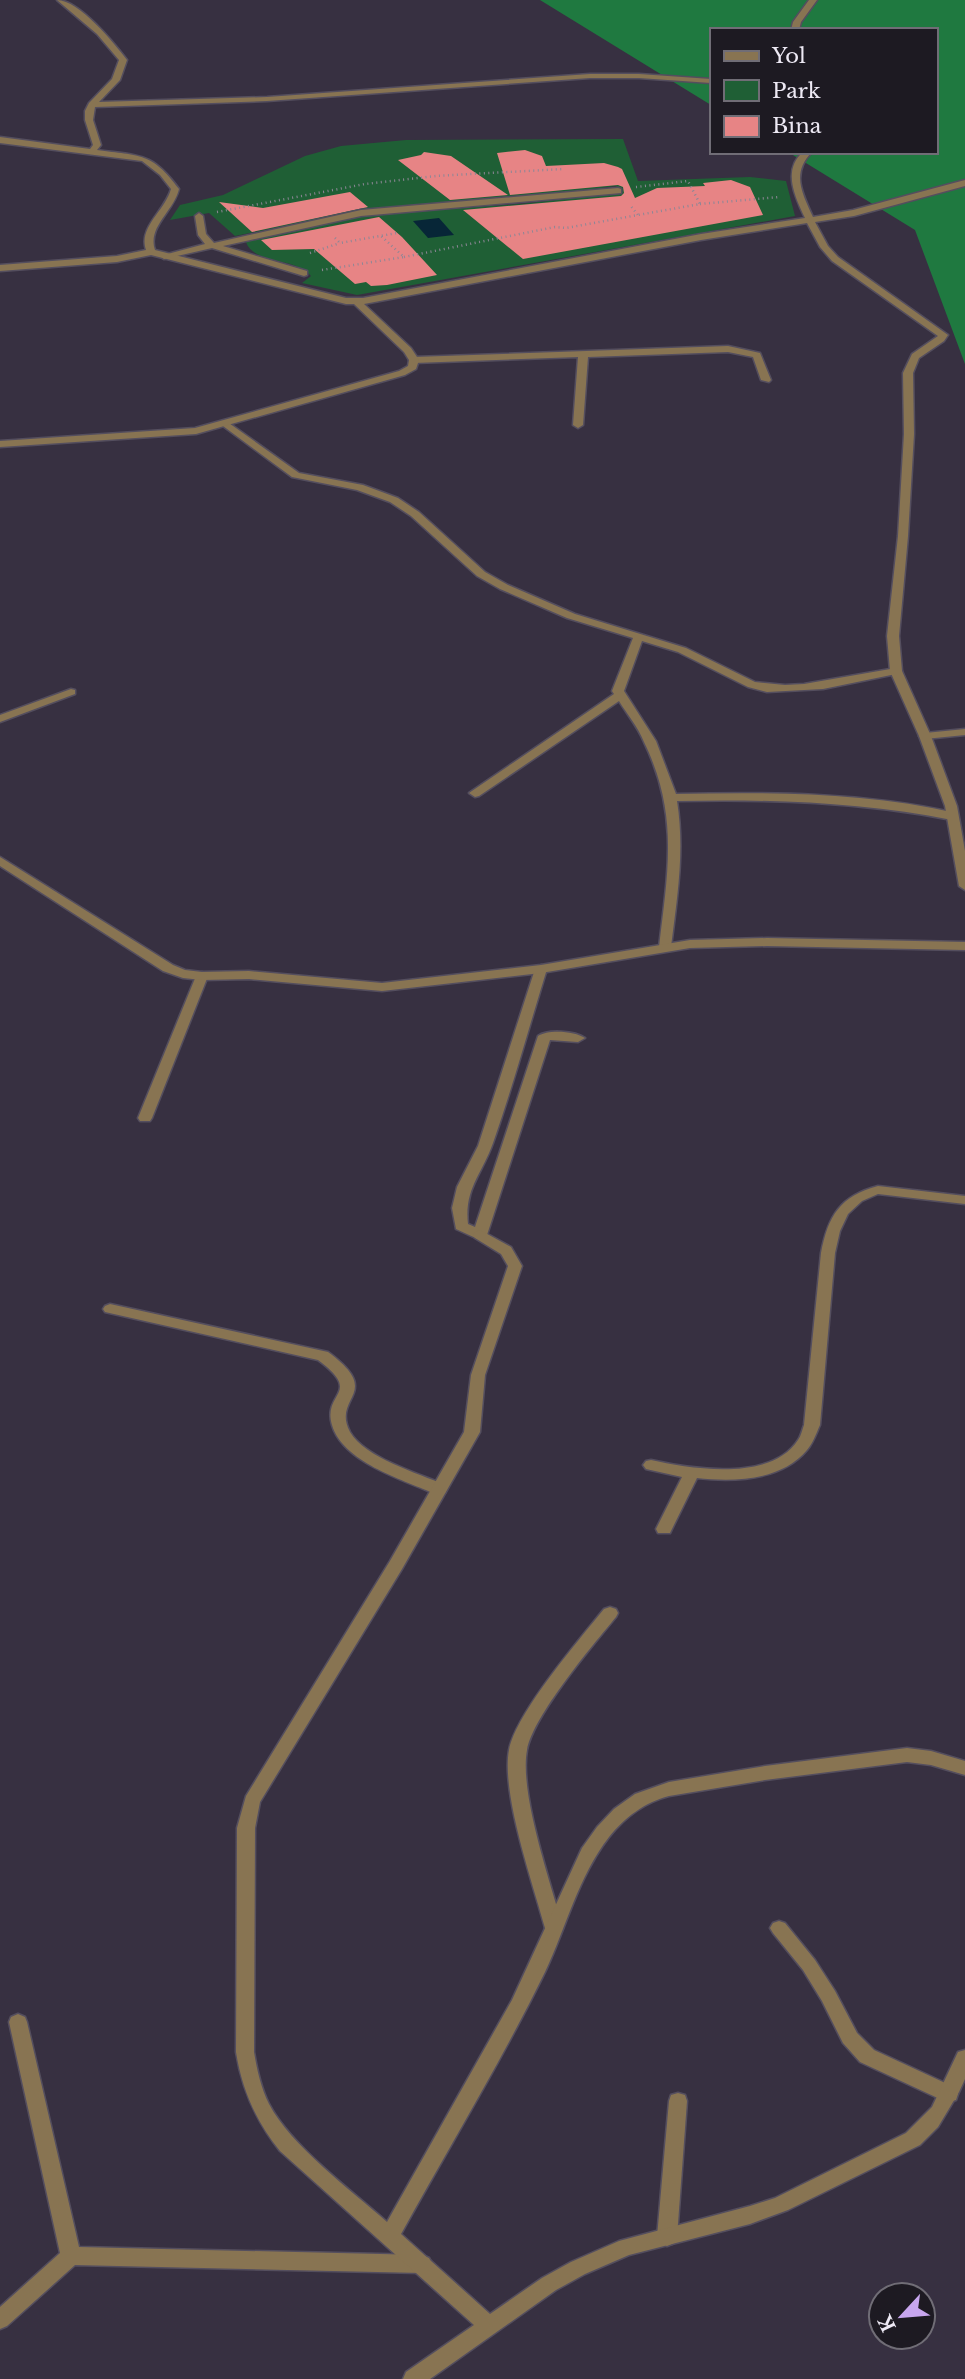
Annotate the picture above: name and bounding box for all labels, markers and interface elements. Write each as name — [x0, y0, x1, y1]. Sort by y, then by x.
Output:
legend — [710, 28, 937, 154]
text: Yol — [771, 43, 806, 69]
text: Park — [772, 78, 821, 104]
text: Bina — [772, 113, 822, 139]
north arrow — [867, 2281, 937, 2351]
text: K — [873, 2310, 901, 2335]

